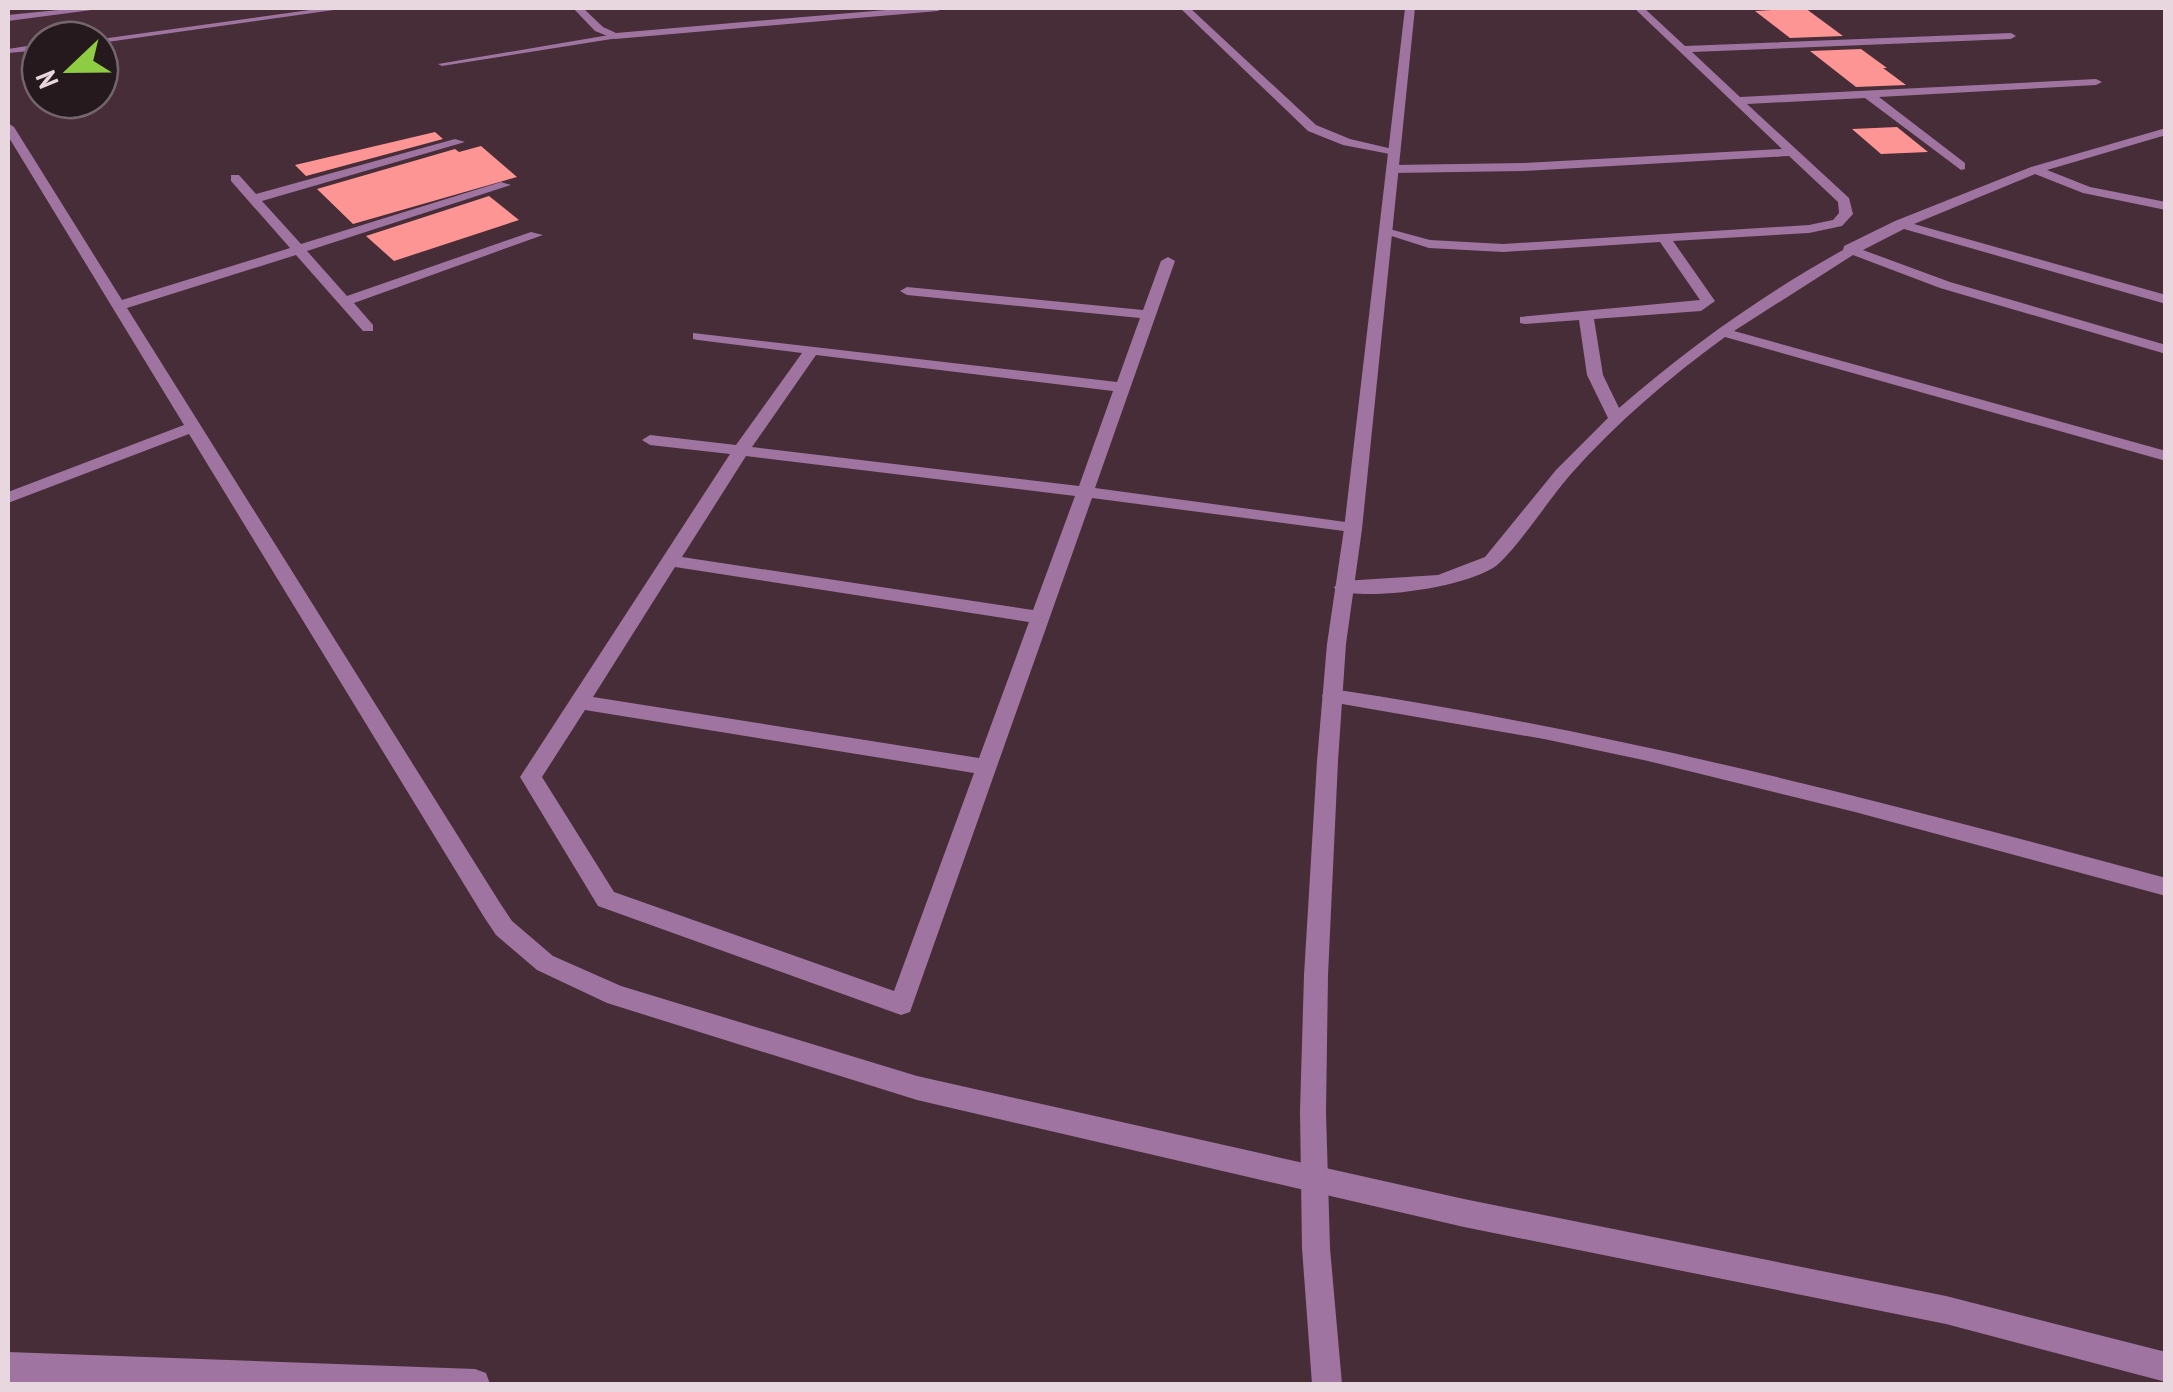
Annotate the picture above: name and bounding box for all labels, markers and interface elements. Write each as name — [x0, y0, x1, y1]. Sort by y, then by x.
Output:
north arrow — [20, 20, 120, 120]
text: N — [26, 66, 66, 93]

